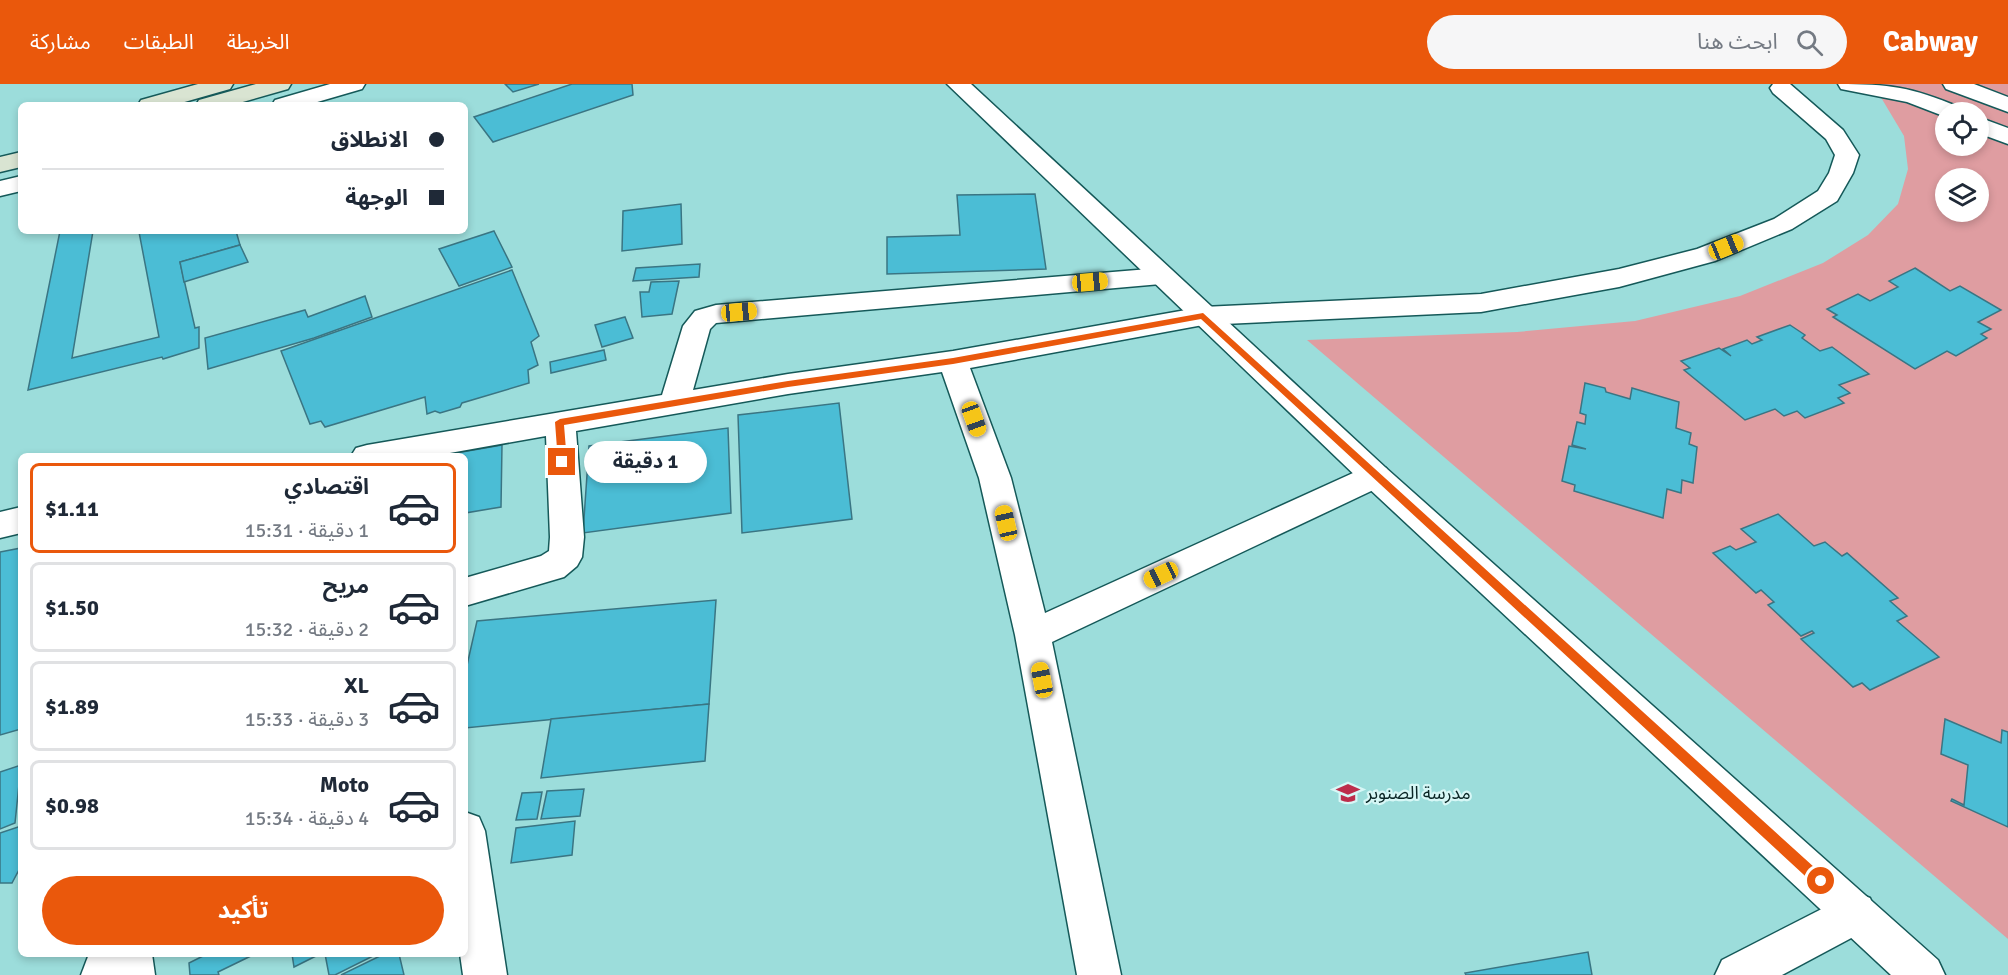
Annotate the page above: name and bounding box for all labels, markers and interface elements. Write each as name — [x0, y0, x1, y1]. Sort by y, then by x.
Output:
search box — [1427, 15, 1847, 69]
text: Cabway — [1883, 25, 1978, 59]
icon: search — [1793, 26, 1826, 59]
text: ابحث هنا — [1697, 28, 1778, 55]
text: مشاركة — [30, 29, 91, 55]
text: الطبقات — [124, 29, 194, 55]
text: الخريطة — [227, 29, 290, 55]
map controls — [1935, 102, 1989, 222]
button: locate — [1935, 102, 1989, 156]
text: الانطلاق — [331, 126, 408, 153]
button: layers — [1935, 168, 1989, 222]
text: الوجهة — [345, 184, 408, 211]
car — [1706, 232, 1746, 262]
car — [1071, 271, 1109, 293]
car — [720, 301, 758, 323]
car — [959, 399, 989, 439]
callout: 1 دقيقة — [583, 441, 706, 483]
route end — [548, 448, 575, 475]
text: 1 دقيقة — [613, 449, 678, 474]
text: اقتصادي — [284, 473, 369, 500]
icon: car — [387, 481, 441, 535]
text: $1.11 — [45, 495, 99, 522]
car — [993, 503, 1019, 543]
text: 1 دقيقة · 15:31 — [245, 518, 369, 543]
car — [1141, 559, 1181, 591]
text: مريح — [323, 572, 369, 599]
icon: car — [387, 580, 441, 634]
text: $1.50 — [45, 594, 99, 621]
text: 2 دقيقة · 15:32 — [245, 617, 369, 642]
car — [1030, 661, 1054, 699]
text: XL — [344, 672, 369, 699]
icon: car — [387, 679, 441, 733]
text: $1.89 — [45, 693, 99, 720]
text: 3 دقيقة · 15:33 — [245, 707, 369, 732]
text: Moto — [320, 771, 369, 798]
icon: car — [387, 778, 441, 832]
school or university icon: مدرسة الصنوبر — [1335, 780, 1361, 806]
place label: مدرسة الصنوبر — [1365, 782, 1471, 804]
text: $0.98 — [45, 792, 99, 819]
text: 4 دقيقة · 15:34 — [245, 806, 369, 831]
route start — [1807, 867, 1834, 894]
button: تأكيد — [42, 876, 444, 945]

